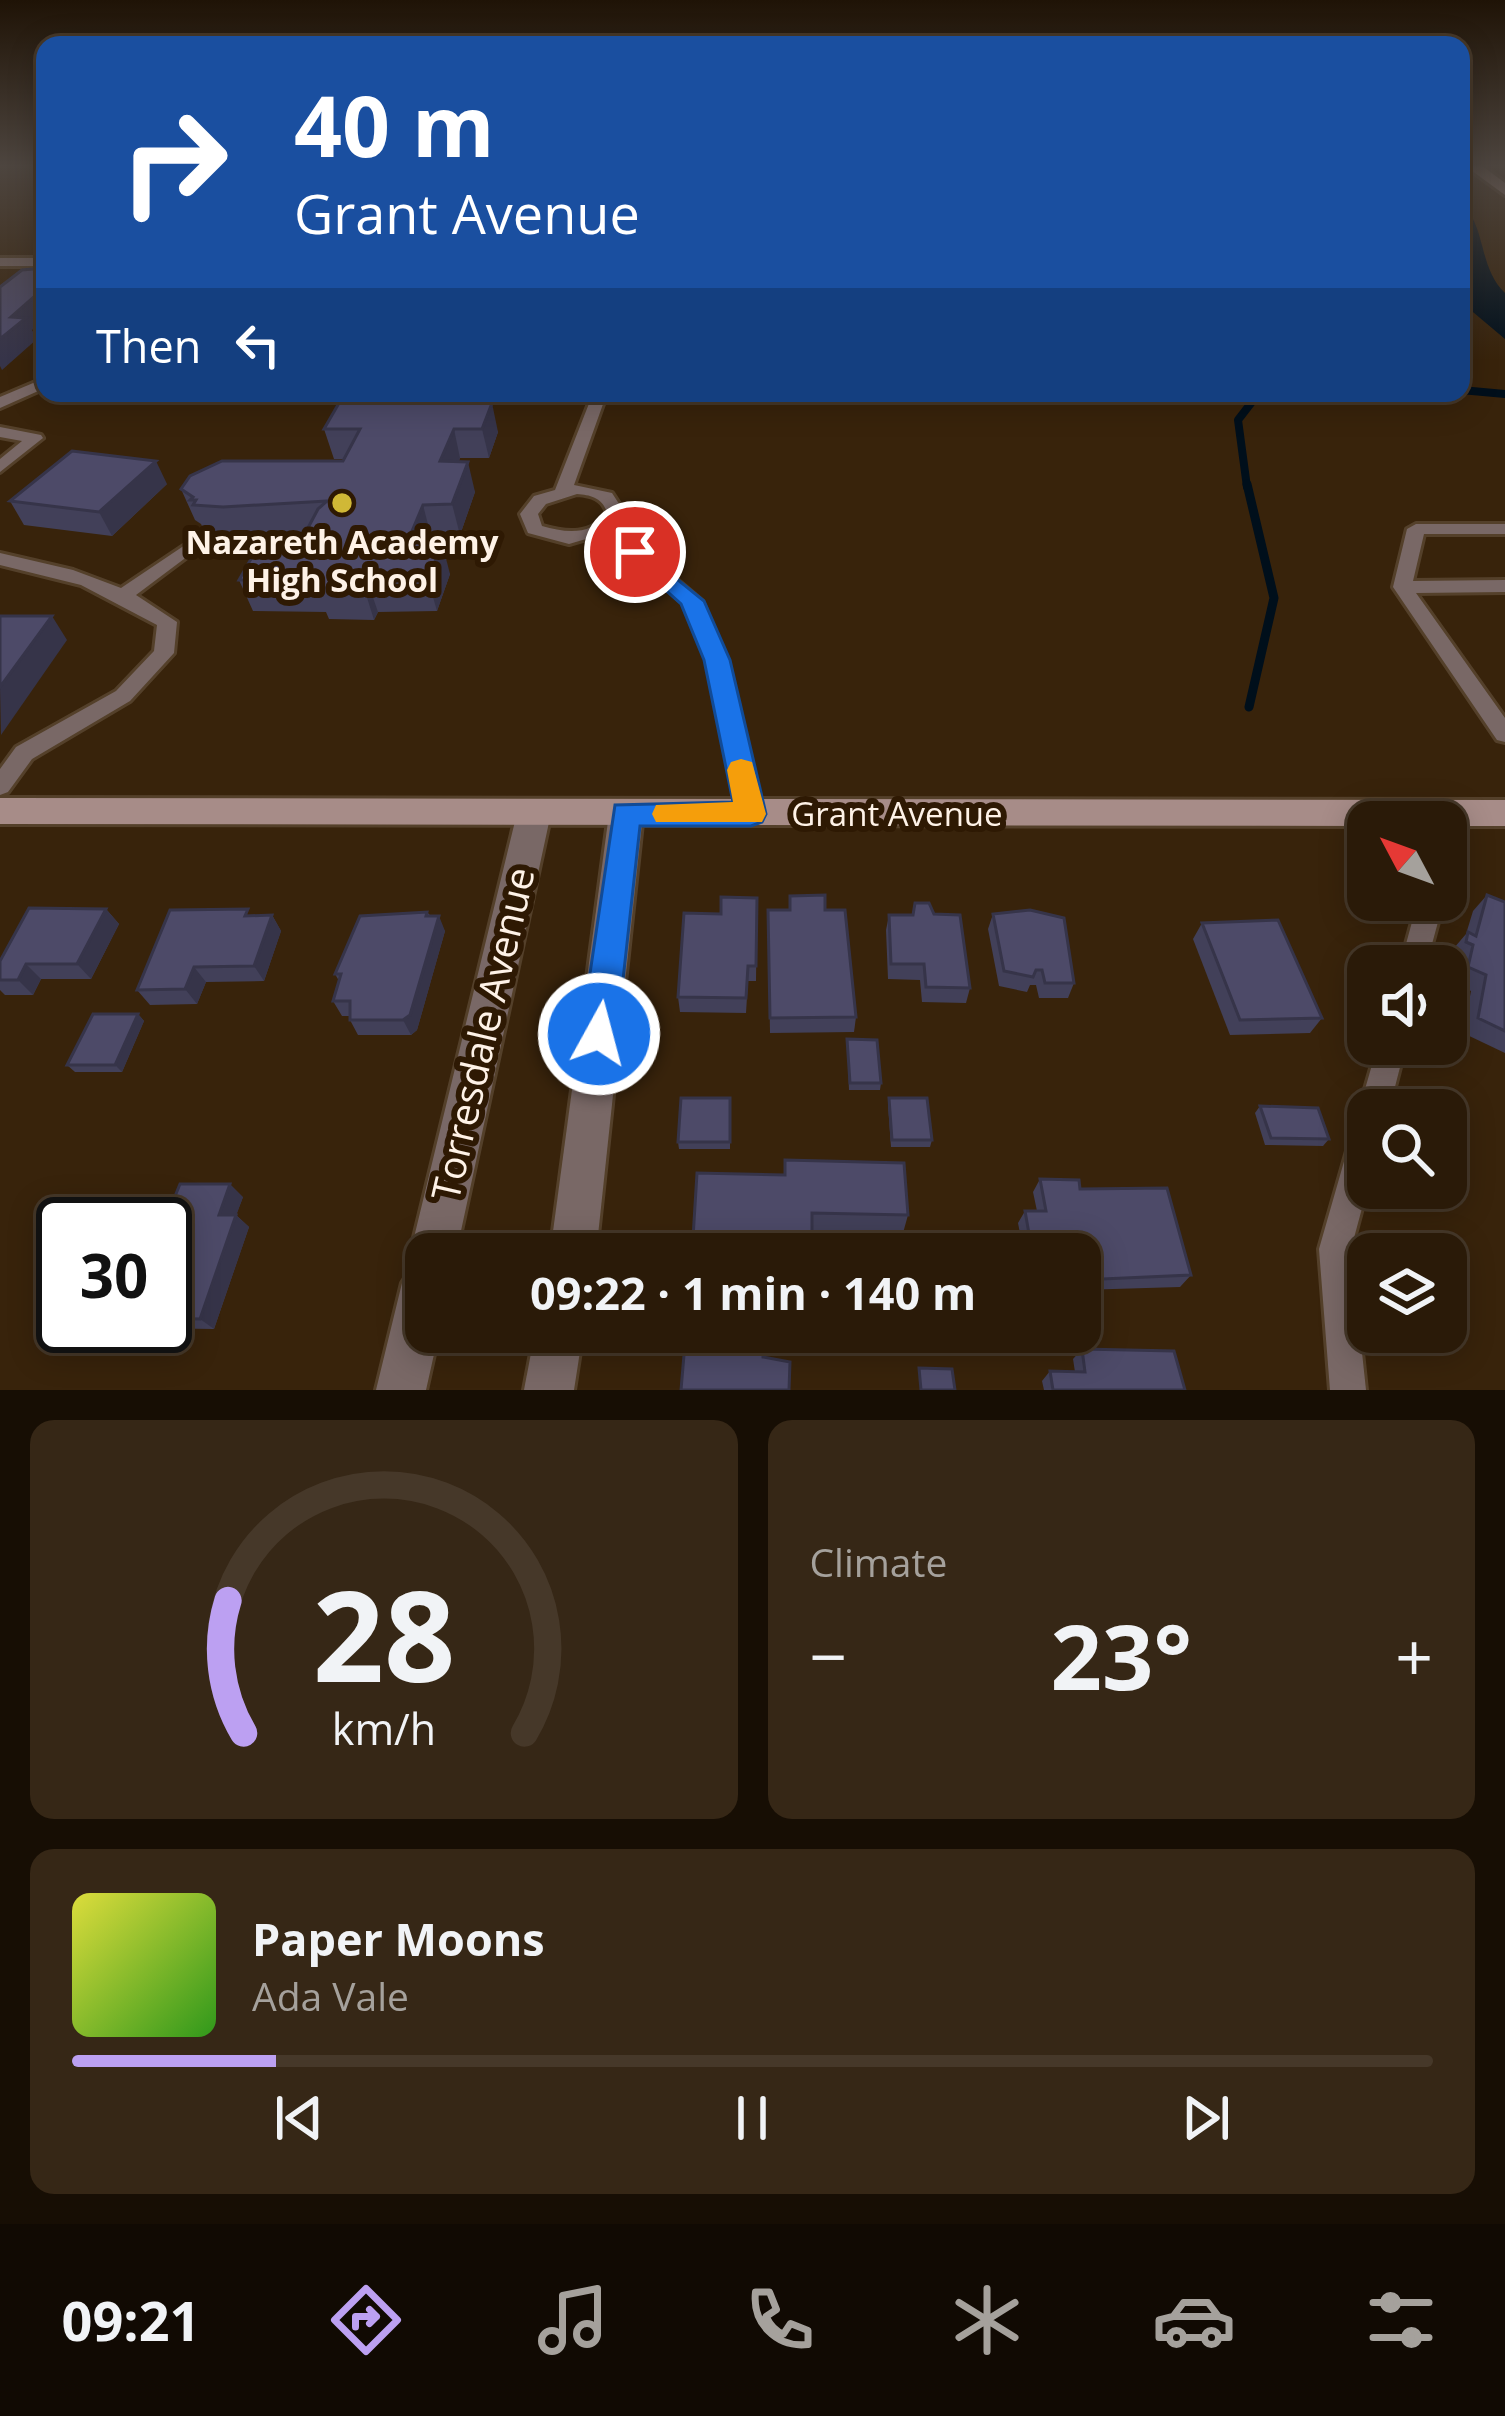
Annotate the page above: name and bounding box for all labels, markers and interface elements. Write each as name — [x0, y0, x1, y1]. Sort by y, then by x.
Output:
text: 40 m — [294, 67, 494, 182]
icon: right — [96, 84, 252, 240]
text: Grant Avenue — [294, 176, 640, 250]
icon: left — [225, 312, 291, 378]
text: Then — [96, 315, 201, 376]
marker: Nazareth Academy High School — [329, 490, 355, 516]
pin — [584, 501, 686, 603]
place label: Nazareth Academy High School — [185, 519, 499, 602]
icon: arrive — [602, 519, 668, 585]
street label: Grant Avenue — [791, 791, 1003, 836]
north arrow — [1347, 801, 1467, 921]
map controls — [1347, 801, 1467, 1353]
street label: Torresdale Avenue — [417, 862, 546, 1206]
button: sound — [1347, 945, 1467, 1065]
position arrow — [536, 971, 662, 1097]
button: search — [1347, 1089, 1467, 1209]
speed limit sign: 30 — [36, 1197, 192, 1353]
button: layers — [1347, 1233, 1467, 1353]
text: 09:22 · 1 min · 140 m — [530, 1262, 976, 1323]
text: Climate — [810, 1535, 947, 1588]
text: 28 — [312, 1549, 455, 1719]
text: 23° — [1051, 1594, 1192, 1716]
text: − — [810, 1610, 847, 1700]
text: + — [1395, 1610, 1433, 1700]
text: km/h — [332, 1698, 436, 1757]
text: Paper Moons — [252, 1908, 545, 1969]
text: Ada Vale — [252, 1969, 409, 2022]
icon: previous — [266, 2085, 332, 2151]
icon: pause — [719, 2085, 785, 2151]
icon: next — [1173, 2085, 1239, 2151]
icon: directions — [324, 2278, 408, 2362]
icon: music — [531, 2278, 615, 2362]
icon: phone — [738, 2278, 822, 2362]
icon: climate — [945, 2278, 1029, 2362]
icon: car — [1152, 2278, 1236, 2362]
icon: filters — [1359, 2278, 1443, 2362]
text: 09:21 — [62, 2283, 200, 2357]

